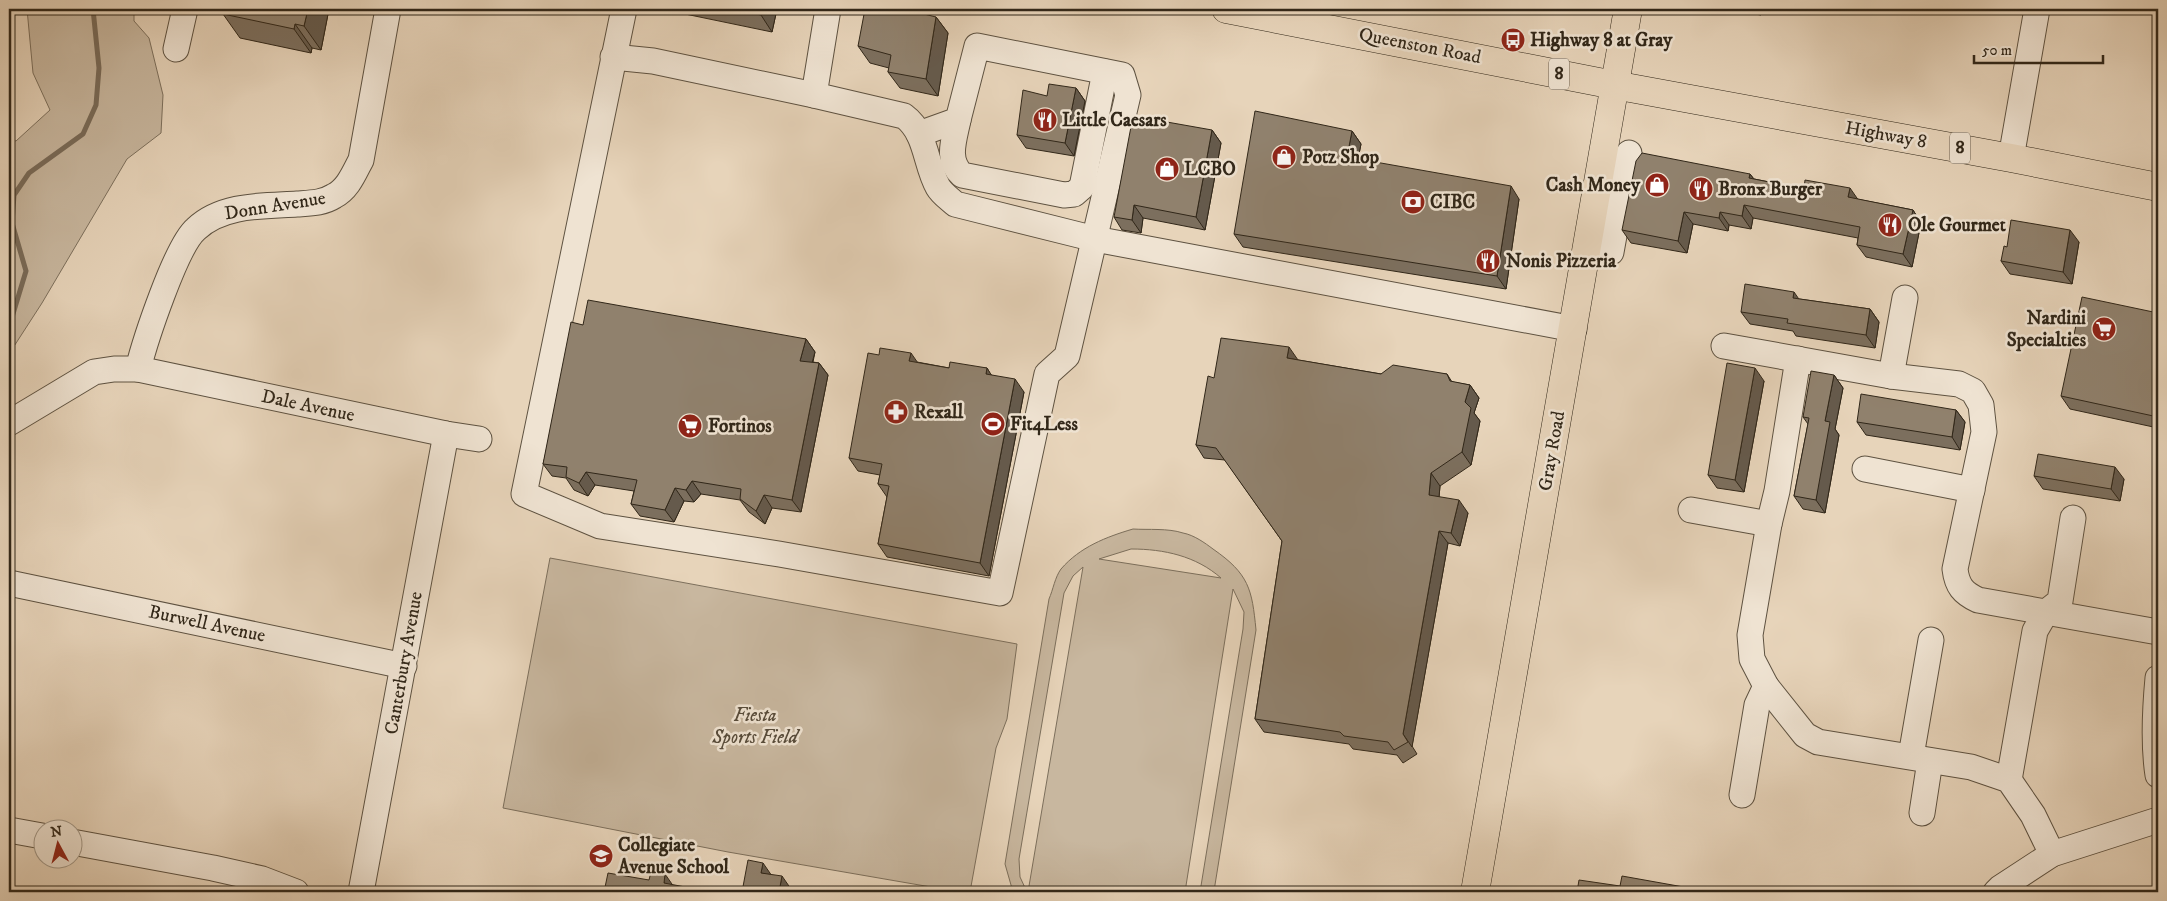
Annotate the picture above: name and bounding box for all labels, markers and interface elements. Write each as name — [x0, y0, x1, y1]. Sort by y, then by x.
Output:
street label: Queenston Road — [1357, 23, 1484, 69]
bus stop icon: Highway 8 at Gray — [1500, 27, 1526, 53]
place label: Highway 8 at Gray — [1530, 29, 1673, 52]
scale bar — [1974, 32, 2103, 64]
text: 50 m — [1982, 41, 2012, 60]
road number: 8 — [1549, 59, 1569, 90]
restaurant icon: Little Caesars — [1032, 107, 1058, 133]
place label: Little Caesars — [1062, 109, 1167, 132]
street label: Highway 8 — [1843, 116, 1929, 154]
road number: 8 — [1950, 132, 1970, 164]
shop icon: Potz Shop — [1271, 144, 1297, 170]
place label: Potz Shop — [1302, 146, 1379, 169]
shop icon: LCBO — [1154, 156, 1180, 182]
place label: LCBO — [1184, 158, 1236, 181]
shop icon: Cash Money — [1644, 172, 1670, 198]
place label: Cash Money — [1546, 174, 1641, 197]
restaurant icon: Bronx Burger — [1688, 176, 1714, 202]
place label: Bronx Burger — [1718, 178, 1823, 201]
street label: Donn Avenue — [223, 187, 327, 225]
bank icon: CIBC — [1400, 189, 1426, 215]
place label: CIBC — [1430, 191, 1475, 214]
restaurant icon: Ole Gourmet — [1877, 212, 1903, 238]
place label: Ole Gourmet — [1908, 214, 2007, 237]
restaurant icon: Nonis Pizzeria — [1475, 248, 1501, 274]
place label: Nonis Pizzeria — [1506, 250, 1617, 273]
place label: Nardini Specialties — [2007, 307, 2087, 352]
supermarket icon: Nardini Specialties — [2091, 316, 2117, 342]
street label: Dale Avenue — [259, 385, 357, 427]
pharmacy icon: Rexall — [883, 399, 909, 425]
place label: Rexall — [914, 401, 964, 424]
street label: Gray Road — [1534, 409, 1570, 493]
sports icon: Fit4Less — [980, 411, 1006, 437]
supermarket icon: Fortinos — [677, 413, 703, 439]
place label: Fit4Less — [1010, 413, 1078, 436]
place label: Fortinos — [708, 415, 772, 438]
street label: Canterbury Avenue — [380, 590, 428, 736]
street label: Burwell Avenue — [147, 600, 268, 648]
park label: Fiesta Sports Field — [711, 704, 801, 750]
north arrow — [32, 818, 82, 868]
text: N — [50, 822, 64, 842]
place label: Collegiate Avenue School — [617, 834, 729, 879]
school or university icon: Collegiate Avenue School — [588, 843, 614, 869]

